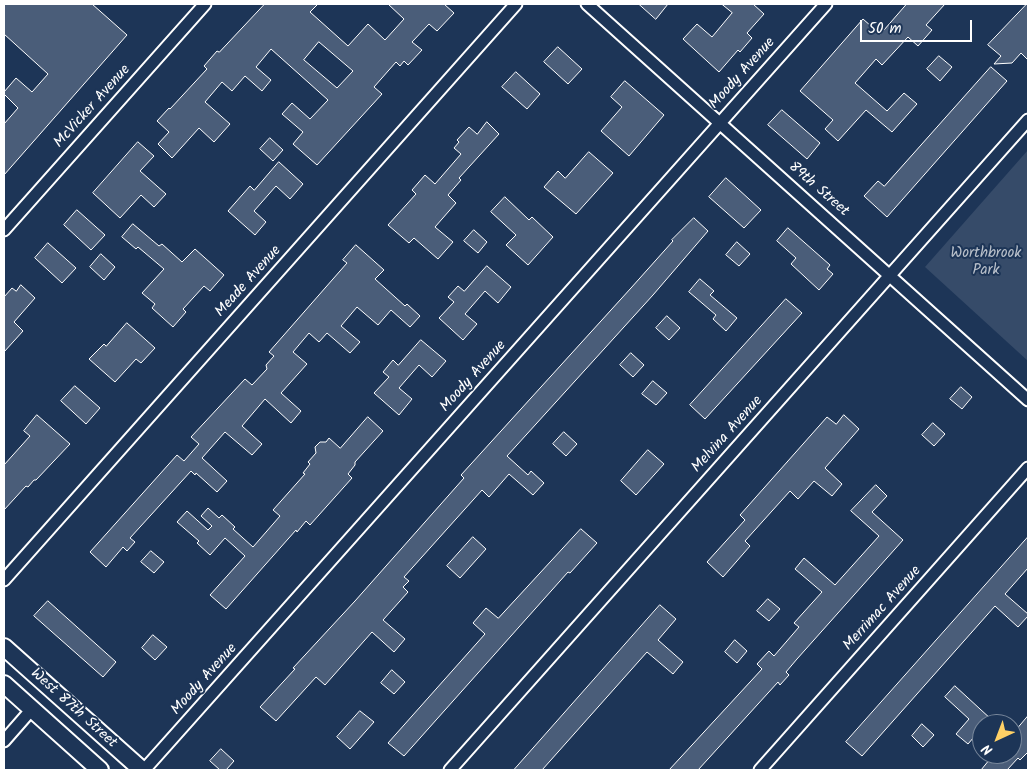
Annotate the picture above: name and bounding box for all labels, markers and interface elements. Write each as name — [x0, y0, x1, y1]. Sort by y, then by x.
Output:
scale bar — [862, 10, 974, 42]
text: 50 m — [868, 17, 902, 41]
street label: Moody Avenue — [706, 34, 780, 114]
street label: McVicker Avenue — [51, 62, 135, 152]
street label: 89th Street — [784, 159, 852, 221]
street label: Meade Avenue — [212, 243, 286, 321]
park label: Worthbrook Park — [951, 245, 1021, 280]
street label: Moody Avenue — [437, 337, 511, 417]
street label: Melvina Avenue — [689, 393, 767, 477]
street label: Merrimac Avenue — [840, 563, 926, 655]
street label: Moody Avenue — [168, 640, 242, 720]
street label: West 87th Street — [26, 665, 120, 753]
north arrow — [972, 714, 1022, 764]
text: N — [977, 738, 998, 760]

